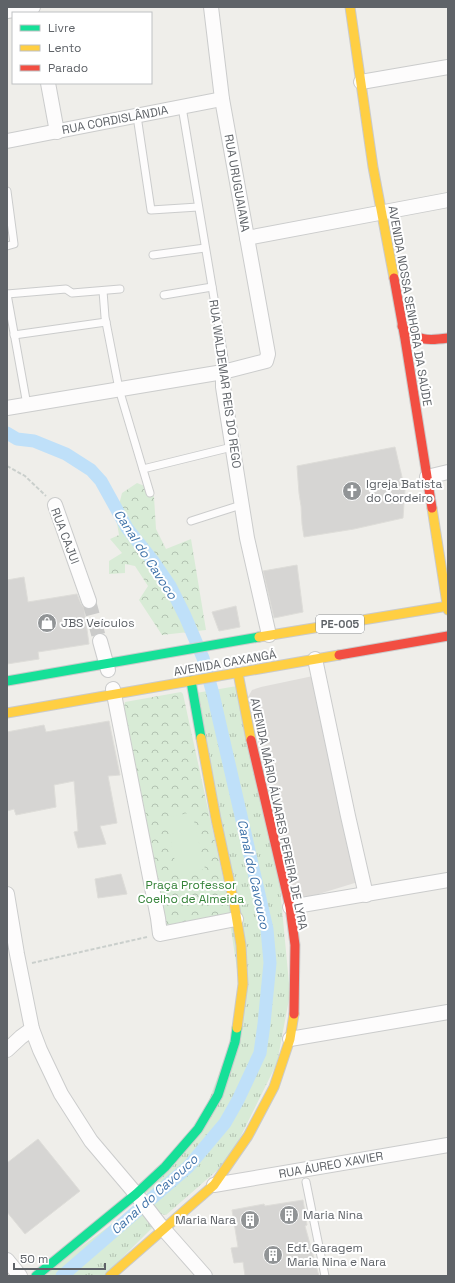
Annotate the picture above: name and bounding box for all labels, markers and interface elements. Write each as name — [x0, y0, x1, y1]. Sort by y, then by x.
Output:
legend — [12, 12, 152, 84]
text: Livre — [48, 20, 75, 36]
text: Lento — [48, 40, 82, 56]
text: Parado — [48, 60, 88, 76]
street label: RUA CORDISLÂNDIA — [60, 102, 170, 138]
street label: RUA URUGUAIANA — [221, 133, 254, 233]
street label: AVENIDA NOSSA SENHORA DA SAÚDE — [384, 205, 436, 408]
street label: RUA WALDEMAR REIS DO REGO — [205, 298, 245, 470]
place label: Igreja Batista do Cordeiro — [366, 476, 443, 506]
church icon: Igreja Batista do Cordeiro — [341, 480, 363, 502]
street label: RUA CAJUI — [47, 506, 83, 566]
water label: Canal do Cavoco — [110, 506, 181, 603]
shop icon: JBS Veículos — [36, 612, 58, 634]
place label: JBS Veículos — [61, 615, 135, 631]
road number: PE-005 — [316, 615, 364, 633]
street label: AVENIDA CAXANGÁ — [172, 646, 278, 680]
street label: AVENIDA MÁRIO ÁLVARES PEREIRA DE LYRA — [247, 697, 312, 932]
water label: Canal do Cavouco — [234, 818, 274, 931]
park label: Praça Professor Coelho de Almeida — [138, 877, 244, 907]
street label: RUA ÁUREO XAVIER — [278, 1148, 384, 1182]
water label: Canal do Cavouco — [107, 1150, 202, 1238]
building icon: Maria Nina — [278, 1204, 300, 1226]
place label: Maria Nina — [303, 1207, 363, 1223]
building icon: Maria Nara — [239, 1209, 261, 1231]
place label: Maria Nara — [175, 1212, 236, 1228]
place label: Edf. Garagem Maria Nina e Nara — [287, 1240, 386, 1270]
building icon: Edf. Garagem Maria Nina e Nara — [262, 1244, 284, 1266]
scale bar — [14, 1245, 105, 1271]
text: 50 m — [20, 1251, 48, 1267]

